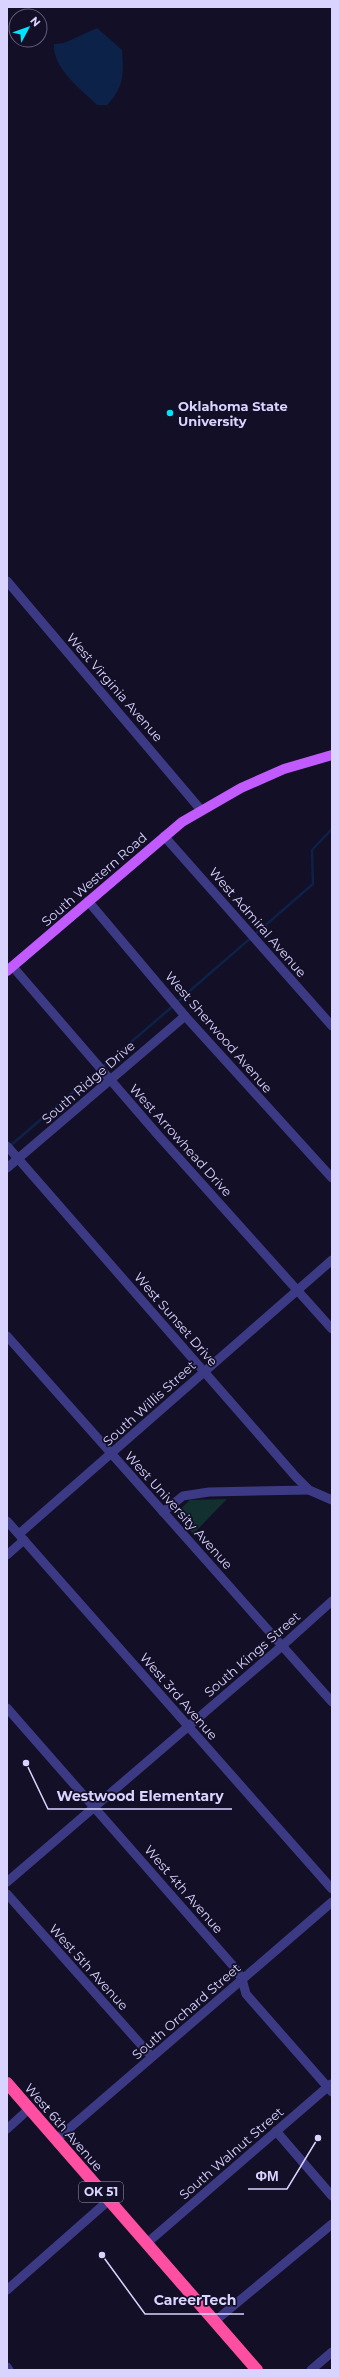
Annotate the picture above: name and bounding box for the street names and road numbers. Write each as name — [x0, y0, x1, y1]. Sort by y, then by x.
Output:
street label: West Virginia Avenue — [63, 629, 167, 745]
street label: South Western Road — [38, 829, 150, 929]
street label: West Admiral Avenue — [206, 864, 310, 980]
street label: West Sherwood Avenue — [162, 968, 276, 1096]
street label: South Ridge Drive — [38, 1037, 138, 1127]
street label: West Arrowhead Drive — [126, 1080, 236, 1200]
street label: West Sunset Drive — [131, 1269, 221, 1369]
street label: South Willis Street — [99, 1357, 199, 1449]
street label: West University Avenue — [122, 1448, 236, 1572]
street label: South Kings Street — [201, 1608, 303, 1700]
street label: West 3rd Avenue — [137, 1649, 221, 1743]
street label: West 4th Avenue — [141, 1842, 227, 1937]
street label: West 5th Avenue — [46, 1921, 132, 2014]
street label: South Orchard Street — [128, 1960, 244, 2062]
street label: West 6th Avenue — [22, 2080, 107, 2174]
street label: South Walnut Street — [176, 2103, 286, 2203]
road number: OK 51 — [79, 2182, 123, 2202]

